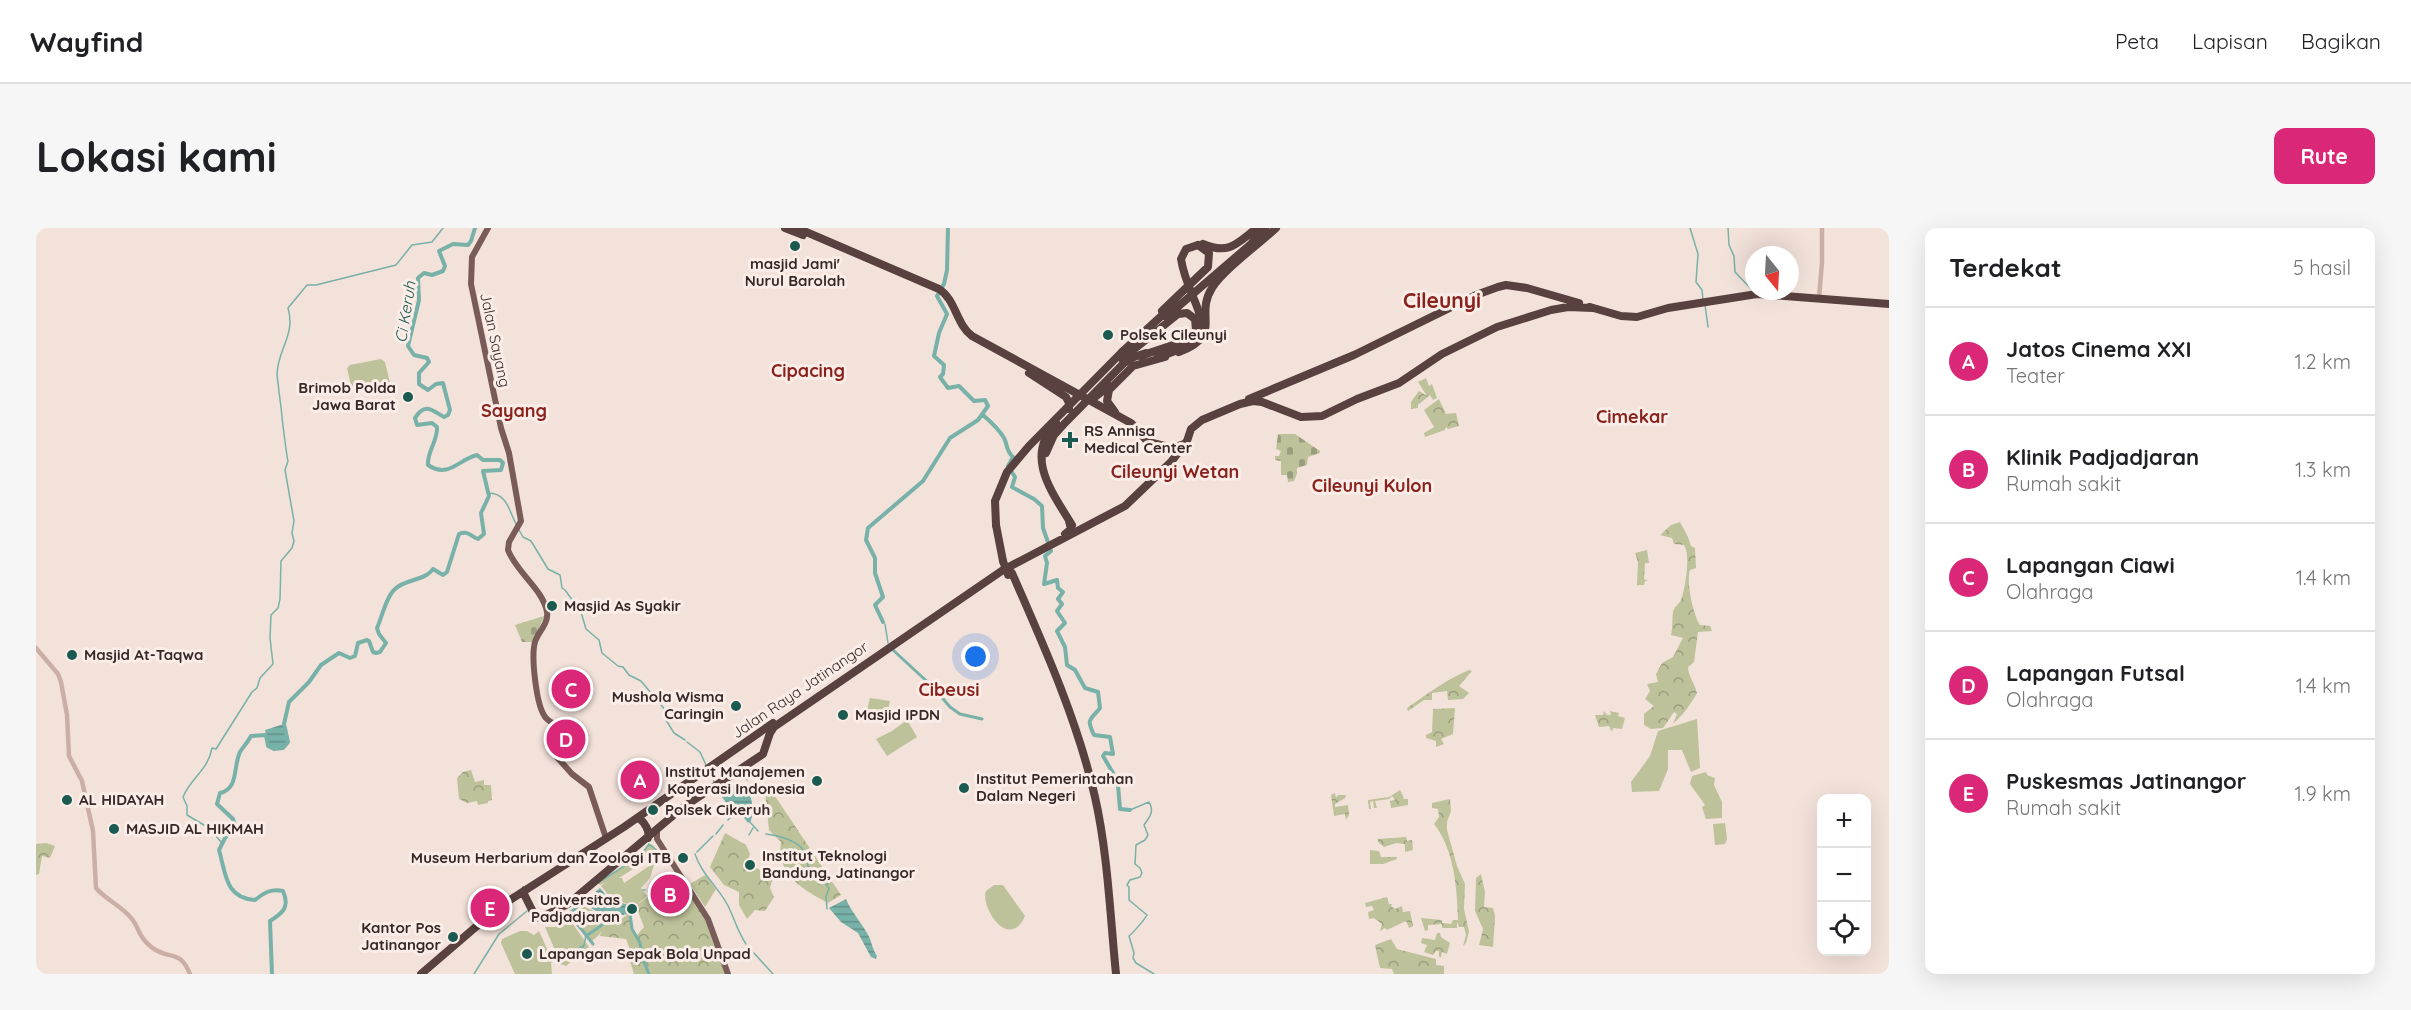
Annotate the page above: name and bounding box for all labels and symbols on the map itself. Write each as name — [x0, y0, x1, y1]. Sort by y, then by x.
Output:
marker: masjid Jami' Nurul Barolah — [788, 239, 802, 253]
north arrow — [1745, 246, 1799, 300]
place label: masjid Jami' Nurul Barolah — [745, 254, 845, 290]
water label: Ci Keruh — [390, 279, 420, 344]
district label: Cileunyi — [1403, 287, 1481, 313]
street label: Jalan Sayang — [476, 291, 515, 389]
place label: Polsek Cileunyi — [1120, 325, 1227, 344]
marker: Polsek Cileunyi — [1101, 328, 1115, 342]
district label: Cipacing — [771, 359, 845, 382]
place label: Brimob Polda Jawa Barat — [298, 378, 396, 414]
marker: Brimob Polda Jawa Barat — [401, 390, 415, 404]
district label: Sayang — [481, 399, 547, 422]
district label: Cimekar — [1596, 405, 1668, 428]
place label: RS Annisa Medical Center — [1084, 421, 1193, 457]
marker: RS Annisa Medical Center — [1061, 431, 1079, 449]
district label: Cileunyi Wetan — [1111, 460, 1239, 483]
district label: Cileunyi Kulon — [1312, 474, 1432, 497]
place label: Masjid As Syakir — [564, 596, 681, 615]
marker: Masjid As Syakir — [545, 599, 559, 613]
street label: Jalan Raya Jatinangor — [728, 637, 872, 742]
your location — [961, 642, 990, 671]
place label: Masjid At-Taqwa — [84, 645, 204, 664]
marker: Masjid At-Taqwa — [65, 648, 79, 662]
pin: C — [552, 666, 590, 712]
district label: Cibeusi — [919, 678, 979, 701]
place label: Mushola Wisma Caringin — [612, 687, 724, 723]
marker: Mushola Wisma Caringin — [729, 699, 743, 713]
place label: Masjid IPDN — [855, 705, 940, 724]
marker: Masjid IPDN — [836, 708, 850, 722]
pin: D — [546, 716, 586, 762]
pin: A — [620, 758, 660, 802]
place label: Institut Manajemen Koperasi Indonesia — [665, 762, 805, 798]
place label: Institut Pemerintahan Dalam Negeri — [976, 769, 1133, 805]
marker: Institut Manajemen Koperasi Indonesia — [810, 774, 824, 788]
marker: Institut Pemerintahan Dalam Negeri — [957, 781, 971, 795]
place label: AL HIDAYAH — [79, 790, 164, 809]
marker: AL HIDAYAH — [60, 793, 74, 807]
place label: Polsek Cikeruh — [665, 800, 770, 819]
marker: Polsek Cikeruh — [646, 803, 660, 817]
place label: MASJID AL HIKMAH — [126, 819, 264, 838]
marker: MASJID AL HIKMAH — [107, 822, 121, 836]
place label: Institut Teknologi Bandung, Jatinangor — [762, 846, 916, 882]
place label: Museum Herbarium dan Zoologi ITB — [411, 848, 671, 867]
marker: Museum Herbarium dan Zoologi ITB — [676, 851, 690, 865]
marker: Institut Teknologi Bandung, Jatinangor — [743, 858, 757, 872]
pin: B — [650, 872, 690, 916]
pin: E — [470, 886, 510, 930]
place label: Universitas Padjadjaran — [531, 890, 620, 926]
marker: Universitas Padjadjaran — [625, 902, 639, 916]
place label: Kantor Pos Jatinangor — [361, 918, 441, 954]
marker: Kantor Pos Jatinangor — [446, 930, 460, 944]
place label: Lapangan Sepak Bola Unpad — [539, 944, 751, 963]
marker: Lapangan Sepak Bola Unpad — [520, 947, 534, 961]

